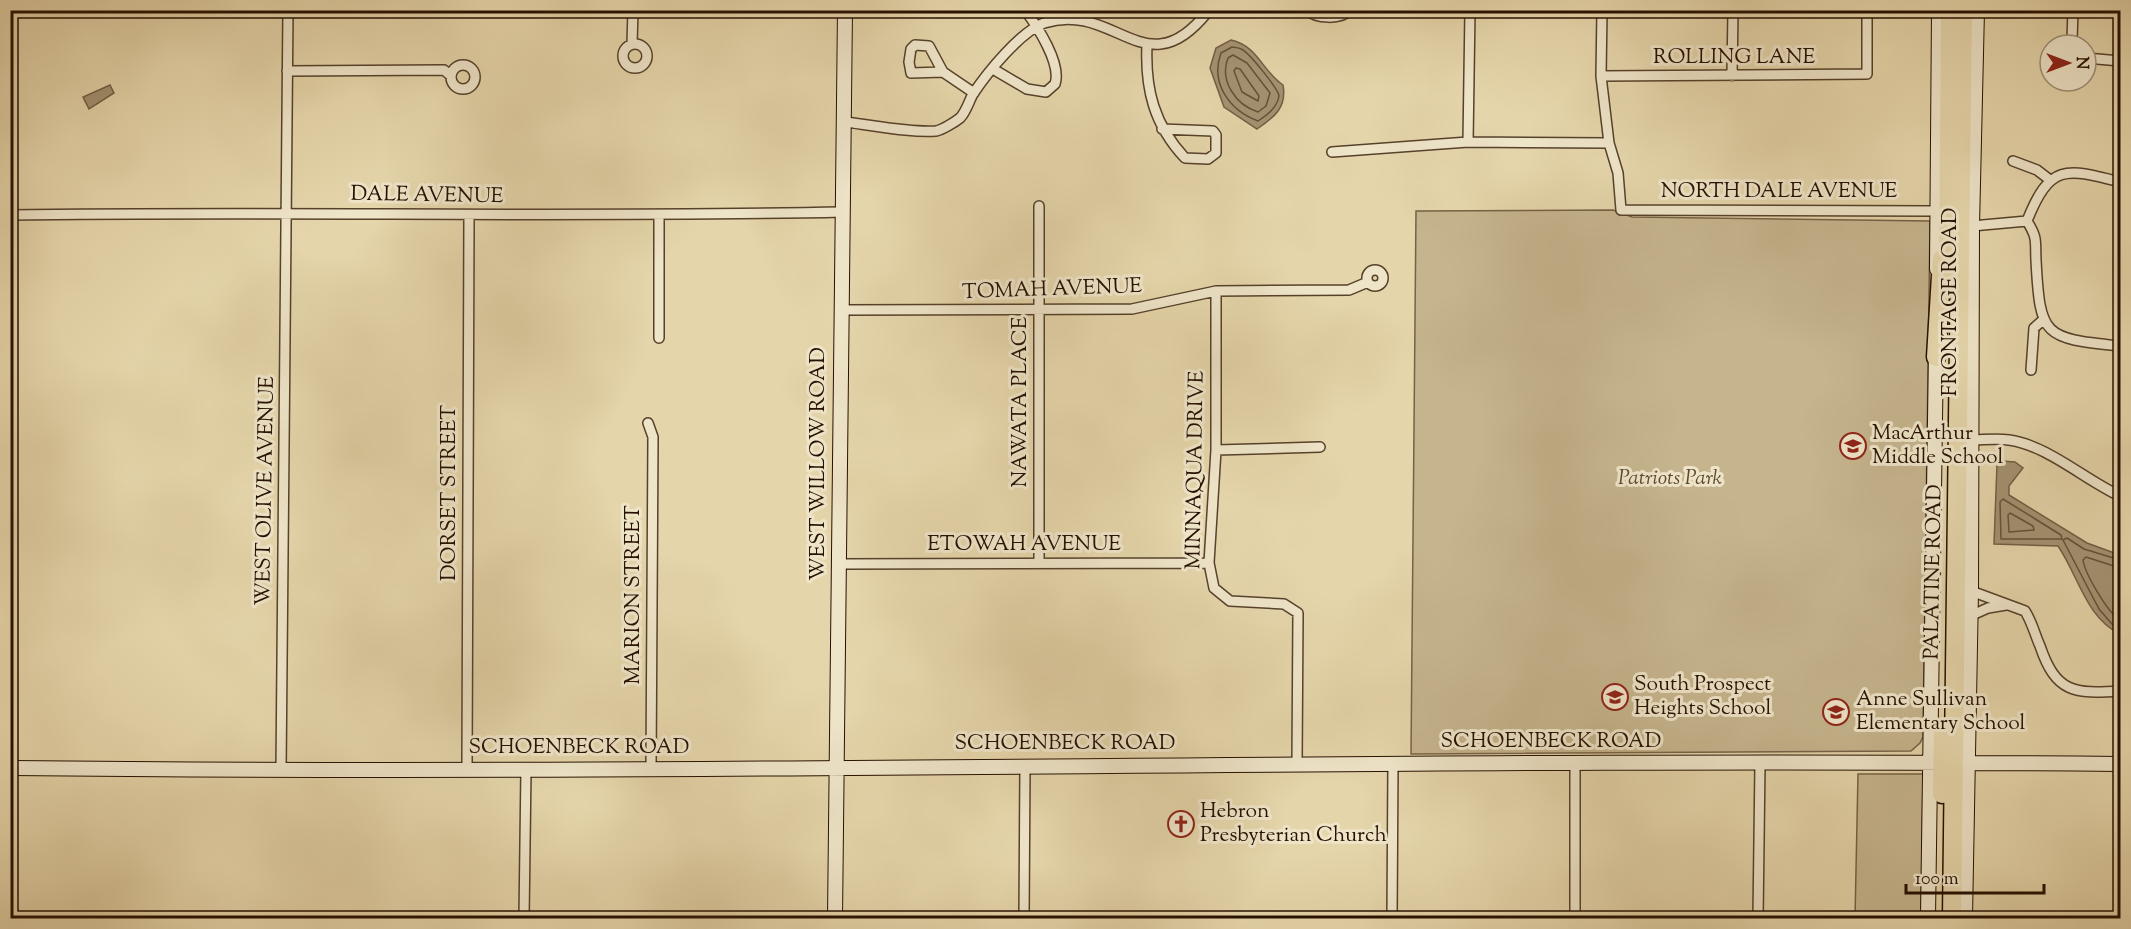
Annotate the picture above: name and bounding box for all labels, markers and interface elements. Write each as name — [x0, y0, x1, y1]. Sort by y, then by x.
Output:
north arrow — [2038, 33, 2098, 93]
street label: ROLLING LANE — [1653, 43, 1815, 73]
text: N — [2069, 57, 2092, 70]
street label: NORTH DALE AVENUE — [1661, 177, 1898, 207]
street label: DALE AVENUE — [350, 180, 504, 212]
street label: FRONTAGE ROAD — [1936, 208, 1966, 396]
street label: TOMAH AVENUE — [961, 272, 1143, 308]
street label: NAWATA PLACE — [1006, 316, 1036, 487]
street label: WEST WILLOW ROAD — [804, 347, 834, 581]
street label: MINNAQUA DRIVE — [1179, 370, 1213, 570]
street label: WEST OLIVE AVENUE — [249, 376, 283, 606]
street label: DORSET STREET — [435, 405, 465, 581]
place label: MacArthur Middle School — [1872, 419, 2003, 473]
school or university icon: MacArthur Middle School — [1838, 431, 1868, 461]
park label: Patriots Park — [1618, 464, 1723, 494]
street label: PALATINE ROAD — [1917, 484, 1951, 660]
street label: MARION STREET — [619, 505, 649, 685]
street label: ETOWAH AVENUE — [927, 530, 1121, 560]
place label: South Prospect Heights School — [1634, 670, 1771, 724]
school or university icon: South Prospect Heights School — [1600, 682, 1630, 712]
place label: Anne Sullivan Elementary School — [1856, 685, 2026, 739]
school or university icon: Anne Sullivan Elementary School — [1821, 697, 1851, 727]
street label: SCHOENBECK ROAD — [1440, 727, 1662, 757]
street label: SCHOENBECK ROAD — [954, 729, 1176, 759]
street label: SCHOENBECK ROAD — [468, 733, 690, 763]
place label: Hebron Presbyterian Church — [1200, 797, 1387, 851]
church icon: Hebron Presbyterian Church — [1166, 809, 1196, 839]
scale bar — [1906, 857, 2044, 895]
text: 100 m — [1915, 867, 1959, 893]

